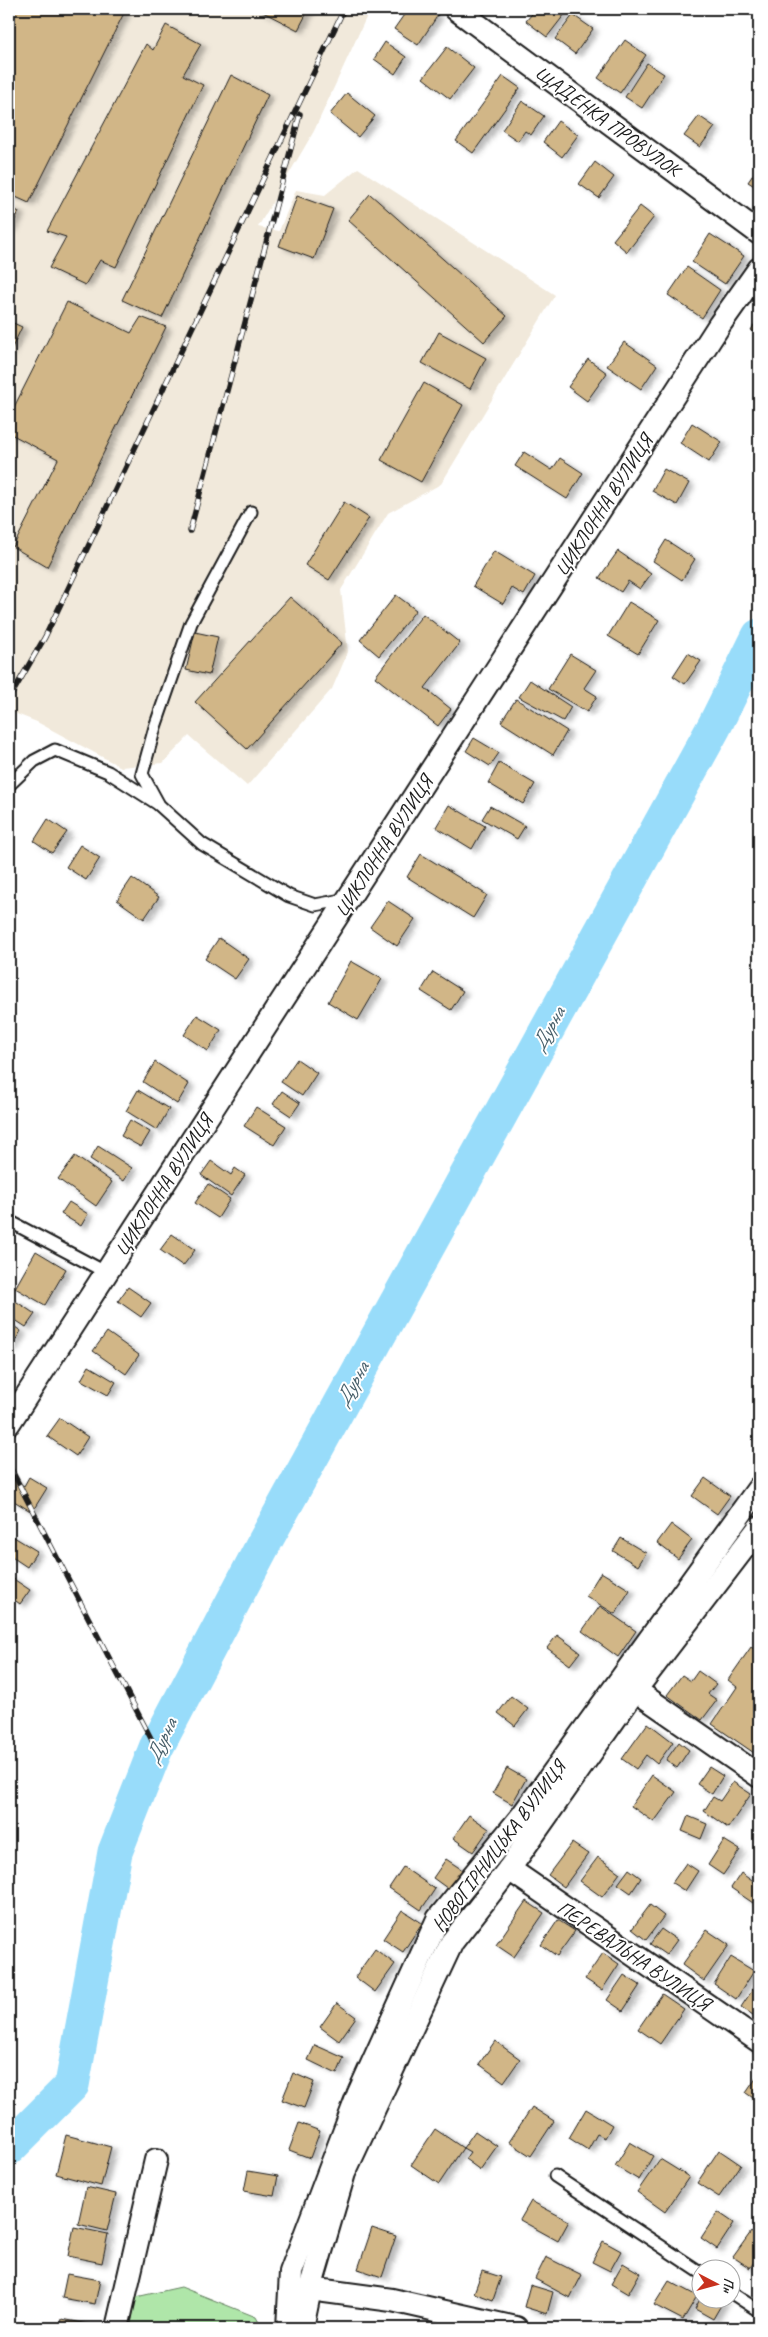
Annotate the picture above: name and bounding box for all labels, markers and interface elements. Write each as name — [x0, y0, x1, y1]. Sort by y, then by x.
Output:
street label: ЩАДЕНКА ПРОВУЛОК — [531, 61, 687, 184]
street label: ЦИКЛОННА ВУЛИЦЯ — [548, 427, 660, 581]
street label: ЦИКЛОННА ВУЛИЦЯ — [328, 768, 440, 922]
water label: Дурна — [525, 1000, 572, 1057]
street label: ЦИКЛОННА ВУЛИЦЯ — [108, 1107, 220, 1261]
water label: Дурна — [329, 1355, 376, 1412]
water label: Дурна — [139, 1712, 184, 1768]
street label: НОВОГІРНИЦЬКА ВУЛИЦЯ — [426, 1754, 573, 1937]
street label: ПЕРЕВАЛЬНА ВУЛИЦЯ — [553, 1895, 717, 2018]
north arrow — [690, 2260, 740, 2310]
text: Пн — [719, 2277, 738, 2294]

